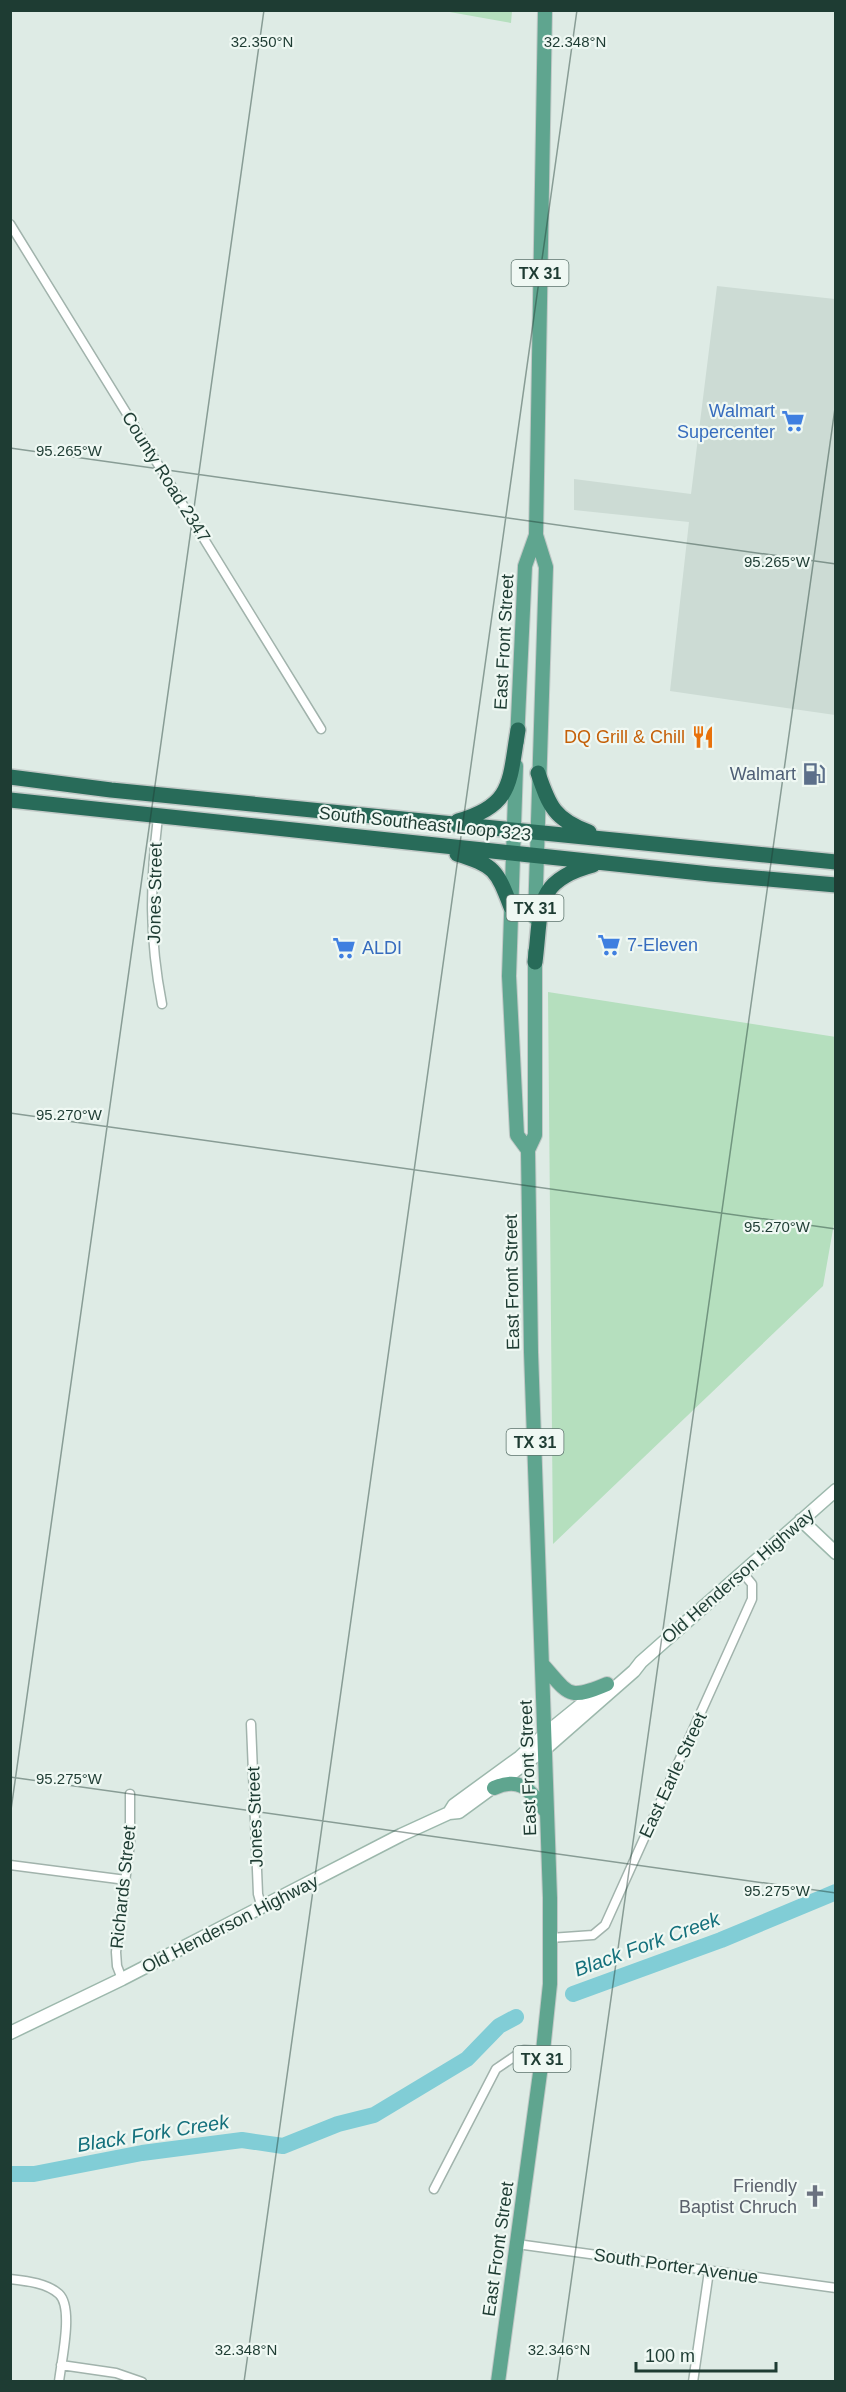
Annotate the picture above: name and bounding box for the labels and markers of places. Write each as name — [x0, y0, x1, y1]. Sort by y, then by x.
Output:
place label: Walmart Supercenter — [677, 401, 775, 442]
supermarket icon: Walmart Supercenter — [780, 408, 806, 434]
restaurant icon: DQ Grill & Chill — [690, 724, 716, 750]
place label: DQ Grill & Chill — [564, 727, 685, 747]
fuel station icon: Walmart — [801, 761, 827, 787]
place label: Walmart — [730, 764, 796, 784]
supermarket icon: 7-Eleven — [596, 932, 622, 958]
supermarket icon: ALDI — [331, 935, 357, 961]
place label: 7-Eleven — [627, 935, 698, 955]
place label: ALDI — [362, 938, 402, 958]
place label: Friendly Baptist Chruch — [679, 2176, 797, 2217]
church icon: Friendly Baptist Chruch — [802, 2183, 828, 2209]

